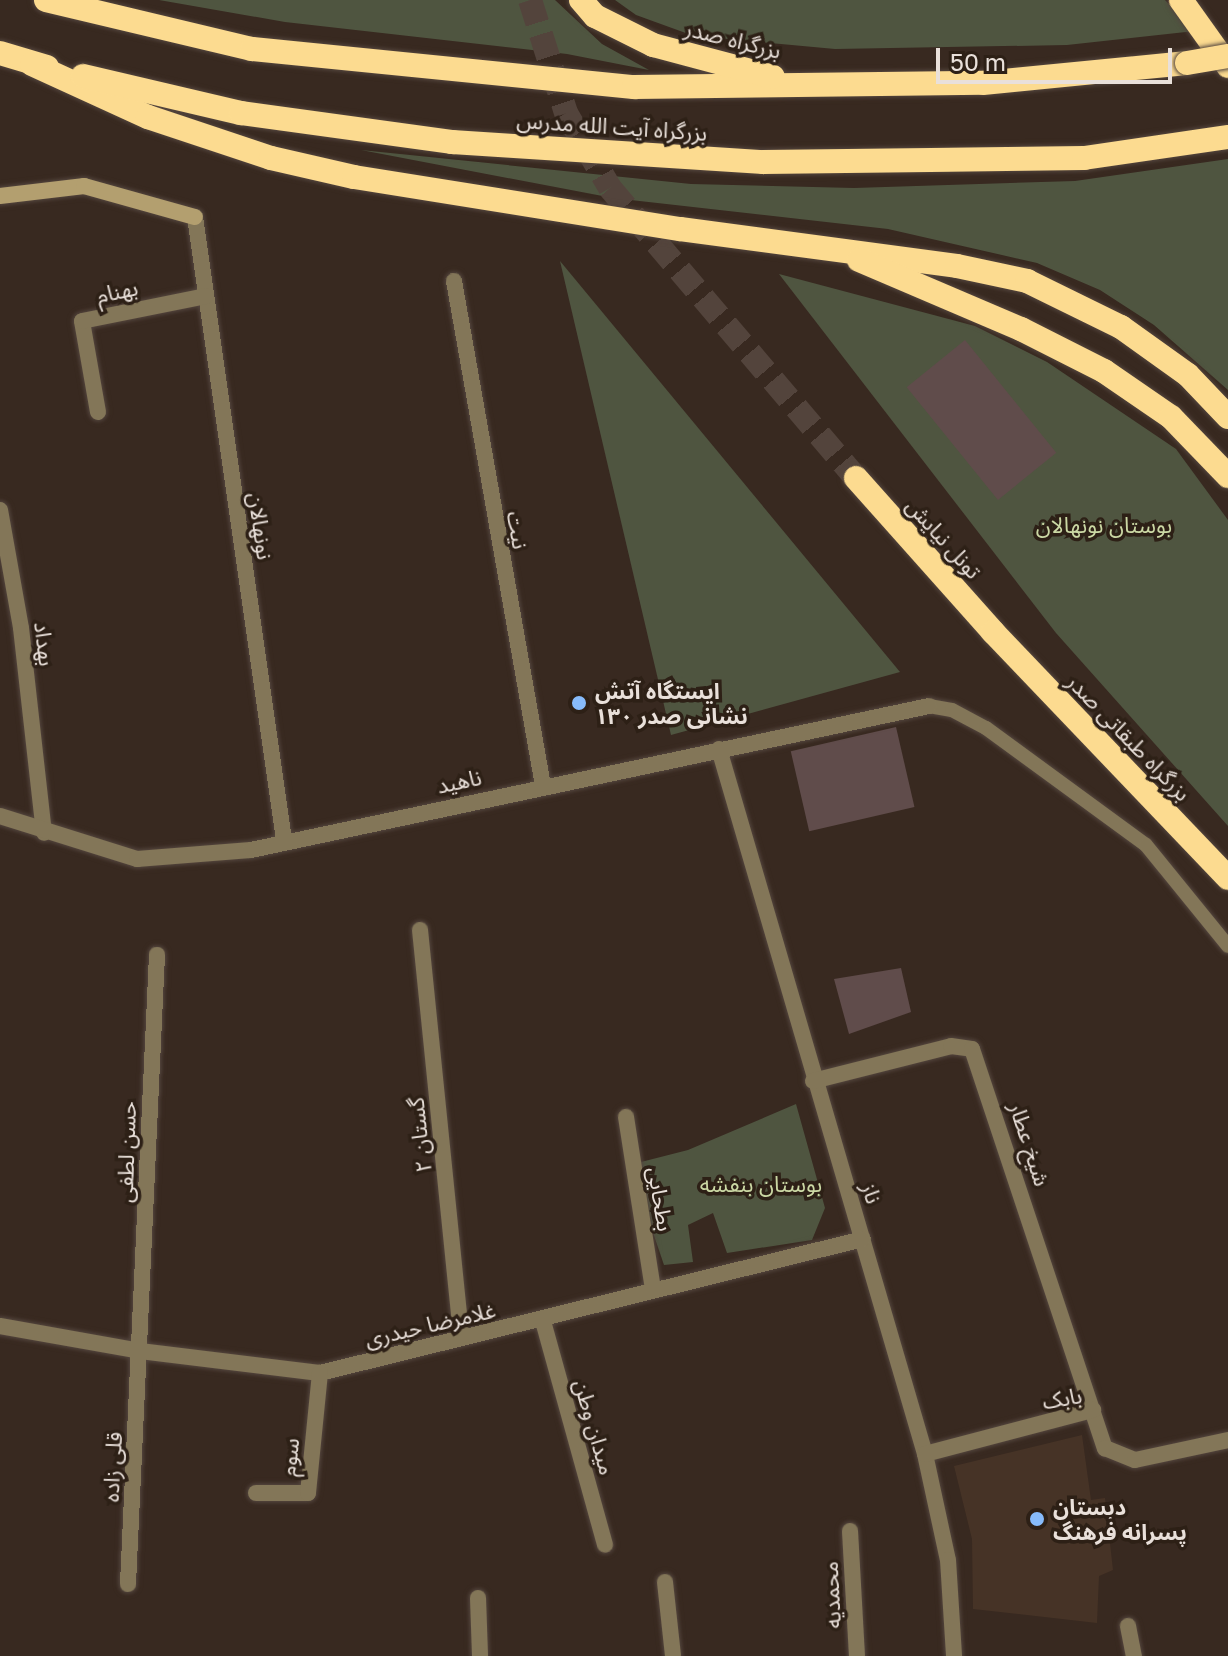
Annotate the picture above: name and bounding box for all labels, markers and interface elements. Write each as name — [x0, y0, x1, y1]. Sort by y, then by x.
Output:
street label: بزرگراه صدر — [682, 14, 784, 64]
scale bar — [940, 32, 1176, 82]
text: 50 m — [950, 47, 1006, 76]
street label: بزرگراه آیت الله مدرس — [516, 106, 708, 146]
street label: بهنام — [94, 274, 140, 308]
street label: نونهالان — [243, 491, 279, 561]
street label: تونل نیایش — [901, 492, 987, 584]
street label: نیت — [502, 509, 534, 551]
park label: بوستان نونهالان — [1036, 512, 1172, 538]
street label: بهداد — [29, 620, 61, 668]
street label: بزرگراه طبقاتی صدر — [1062, 668, 1196, 806]
place label: ایستگاه آتش نشانی صدر ۱۳۰ — [595, 677, 748, 728]
marker: ایستگاه آتش نشانی صدر ۱۳۰ — [570, 694, 588, 712]
street label: ناهید — [434, 763, 484, 799]
street label: گستان ۲ — [402, 1096, 436, 1174]
street label: شیخ عطار — [1004, 1099, 1056, 1189]
street label: حسن لطفی — [111, 1101, 141, 1203]
street label: بطحایی — [643, 1165, 679, 1233]
park label: بوستان بنفشه — [700, 1171, 822, 1197]
street label: ناز — [856, 1179, 888, 1207]
street label: غلامرضا حیدری — [362, 1296, 498, 1352]
street label: میدان وطن — [569, 1376, 621, 1478]
street label: بابک — [1040, 1382, 1084, 1414]
street label: قلی زاده — [97, 1431, 127, 1503]
street label: سوم — [274, 1437, 304, 1477]
place label: دبستان پسرانه فرهنگ — [1053, 1493, 1187, 1544]
marker: دبستان پسرانه فرهنگ — [1028, 1510, 1046, 1528]
street label: محمدیه — [816, 1561, 846, 1629]

